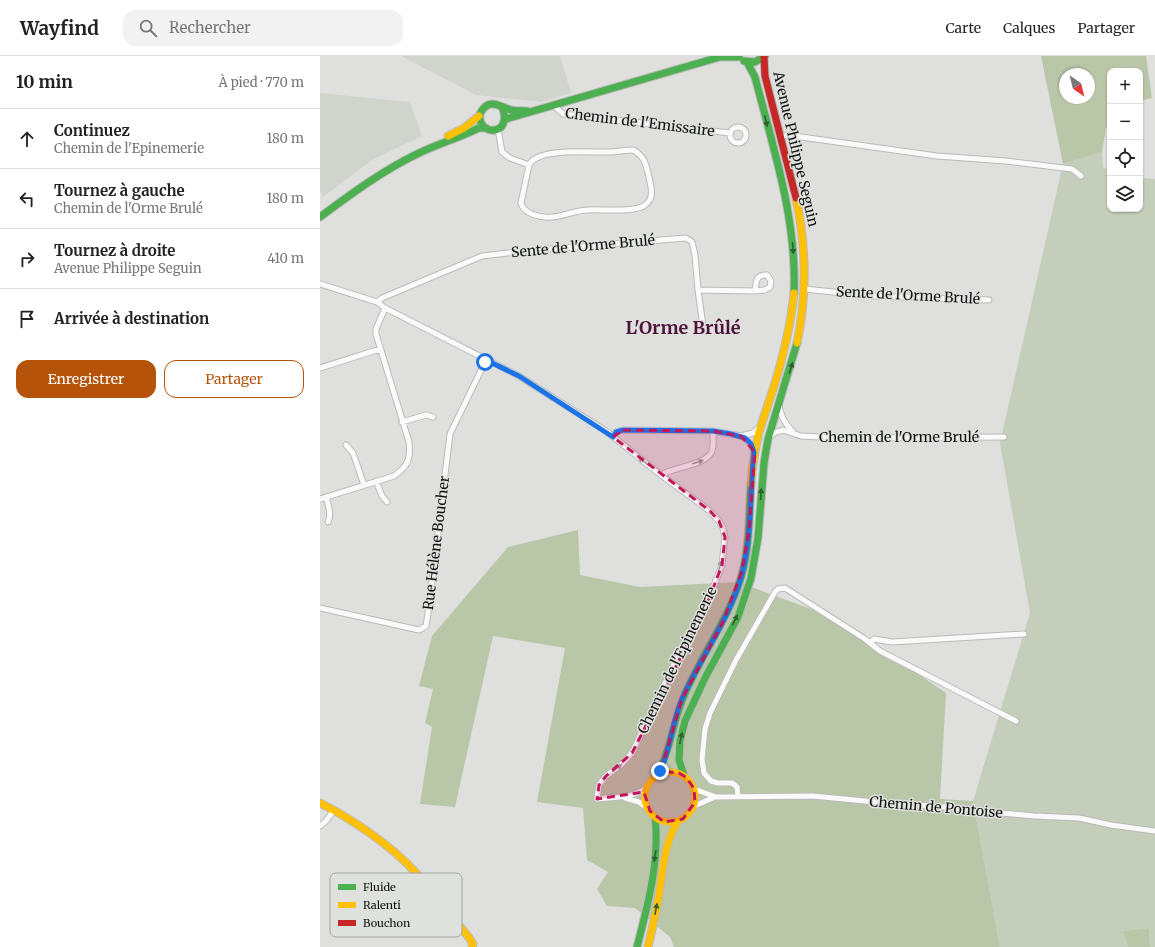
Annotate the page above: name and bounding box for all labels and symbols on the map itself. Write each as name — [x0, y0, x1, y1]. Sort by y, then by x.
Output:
north arrow — [1059, 68, 1095, 104]
street label: Avenue Philippe Seguin — [769, 69, 823, 228]
street label: Chemin de l'Emissaire — [564, 104, 716, 140]
one-way arrow — [763, 115, 769, 127]
street label: Sente de l'Orme Brulé — [510, 231, 656, 261]
one-way arrow — [789, 242, 796, 254]
street label: Sente de l'Orme Brulé — [836, 282, 980, 308]
district label: L'Orme Brûlé — [625, 316, 741, 339]
route start — [476, 353, 494, 371]
one-way arrow — [788, 362, 794, 374]
street label: Chemin de l'Orme Brulé — [819, 428, 979, 446]
one-way arrow — [638, 457, 649, 465]
one-way arrow — [692, 459, 704, 465]
street label: Rue Hélène Boucher — [419, 475, 453, 611]
one-way arrow — [758, 488, 765, 500]
one-way arrow — [718, 560, 724, 573]
street label: Chemin de l'Epinemerie — [634, 584, 720, 736]
one-way arrow — [732, 615, 738, 626]
one-way arrow — [678, 732, 684, 744]
route end — [651, 762, 669, 780]
one-way arrow — [612, 763, 623, 772]
street label: Chemin de Pontoise — [869, 792, 1003, 822]
one-way arrow — [652, 850, 658, 862]
legend — [330, 873, 462, 937]
text: Fluide — [363, 880, 396, 894]
text: Ralenti — [363, 898, 401, 912]
one-way arrow — [654, 903, 660, 915]
text: Bouchon — [363, 916, 411, 930]

